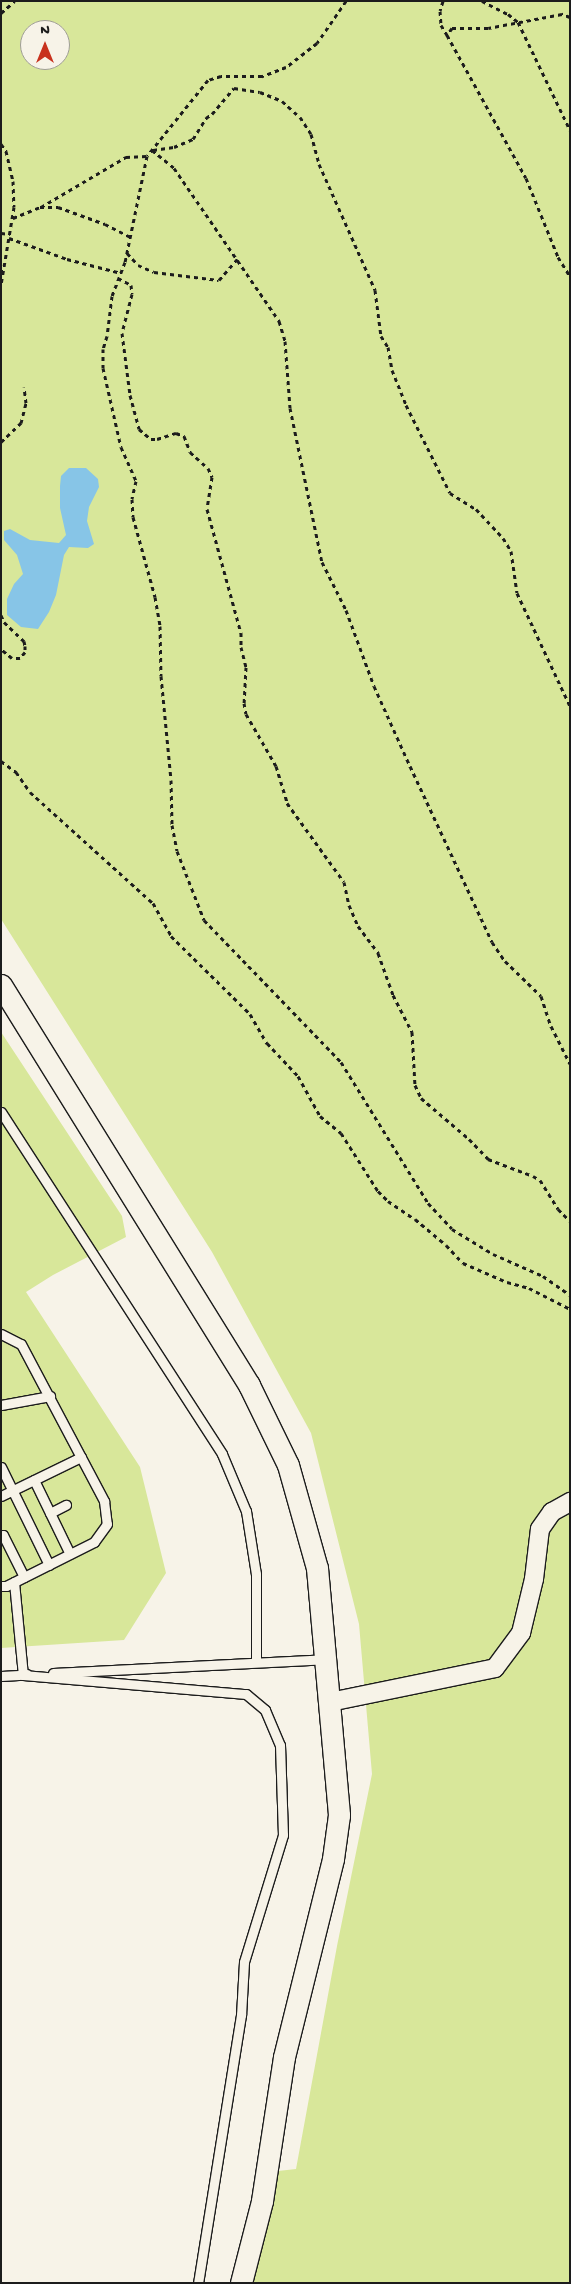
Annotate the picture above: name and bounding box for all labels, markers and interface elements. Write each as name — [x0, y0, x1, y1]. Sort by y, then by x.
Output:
north arrow — [20, 20, 70, 70]
text: N — [40, 22, 50, 39]

